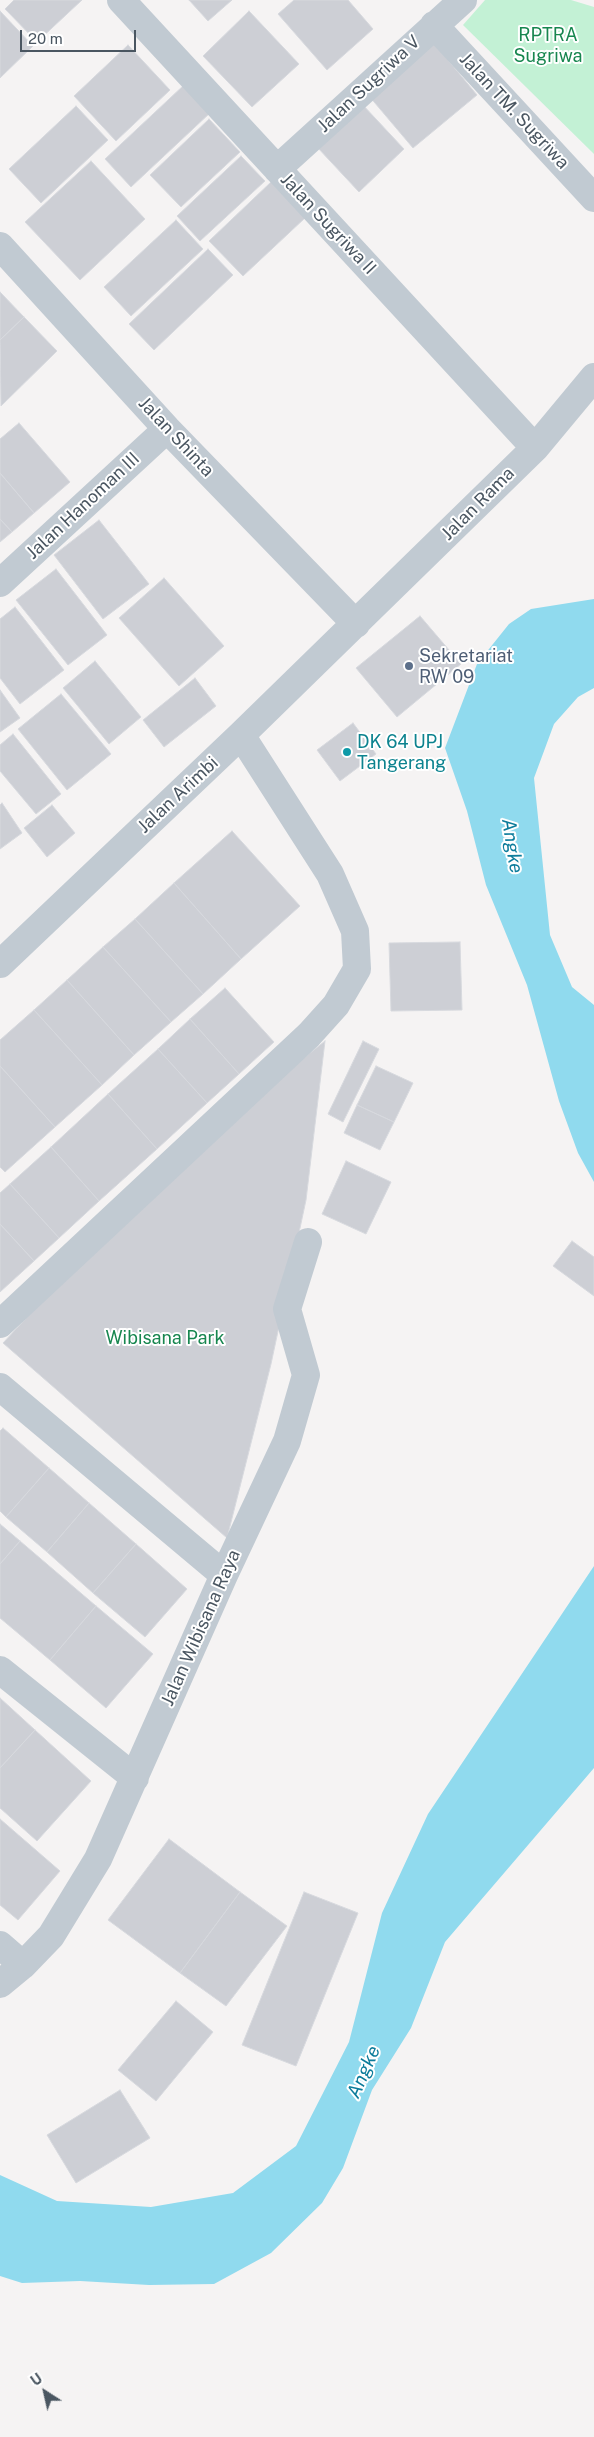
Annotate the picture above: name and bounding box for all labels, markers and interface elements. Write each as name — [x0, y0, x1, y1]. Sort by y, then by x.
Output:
scale bar — [22, 20, 139, 52]
park label: RPTRA Sugriwa — [514, 24, 582, 66]
text: 20 m — [28, 30, 63, 47]
street label: Jalan Sugriwa V — [313, 31, 425, 137]
street label: Jalan TM. Sugriwa — [455, 48, 573, 174]
street label: Jalan Sugriwa II — [276, 169, 380, 279]
street label: Jalan Shinta — [134, 393, 218, 481]
street label: Jalan Hanoman III — [22, 448, 144, 564]
street label: Jalan Rama — [437, 463, 519, 545]
place label: Sekretariat RW 09 — [419, 645, 513, 688]
marker: Sekretariat RW 09 — [403, 660, 415, 672]
place label: DK 64 UPJ Tangerang — [357, 731, 446, 774]
marker: DK 64 UPJ Tangerang — [341, 746, 353, 758]
street label: Jalan Arimbi — [133, 752, 223, 838]
water label: Angke — [496, 817, 528, 875]
park label: Wibisana Park — [105, 1327, 225, 1349]
street label: Jalan Wibisana Raya — [157, 1547, 245, 1709]
water label: Angke — [342, 2042, 386, 2102]
north arrow — [20, 2367, 70, 2417]
text: U — [28, 2370, 45, 2389]

